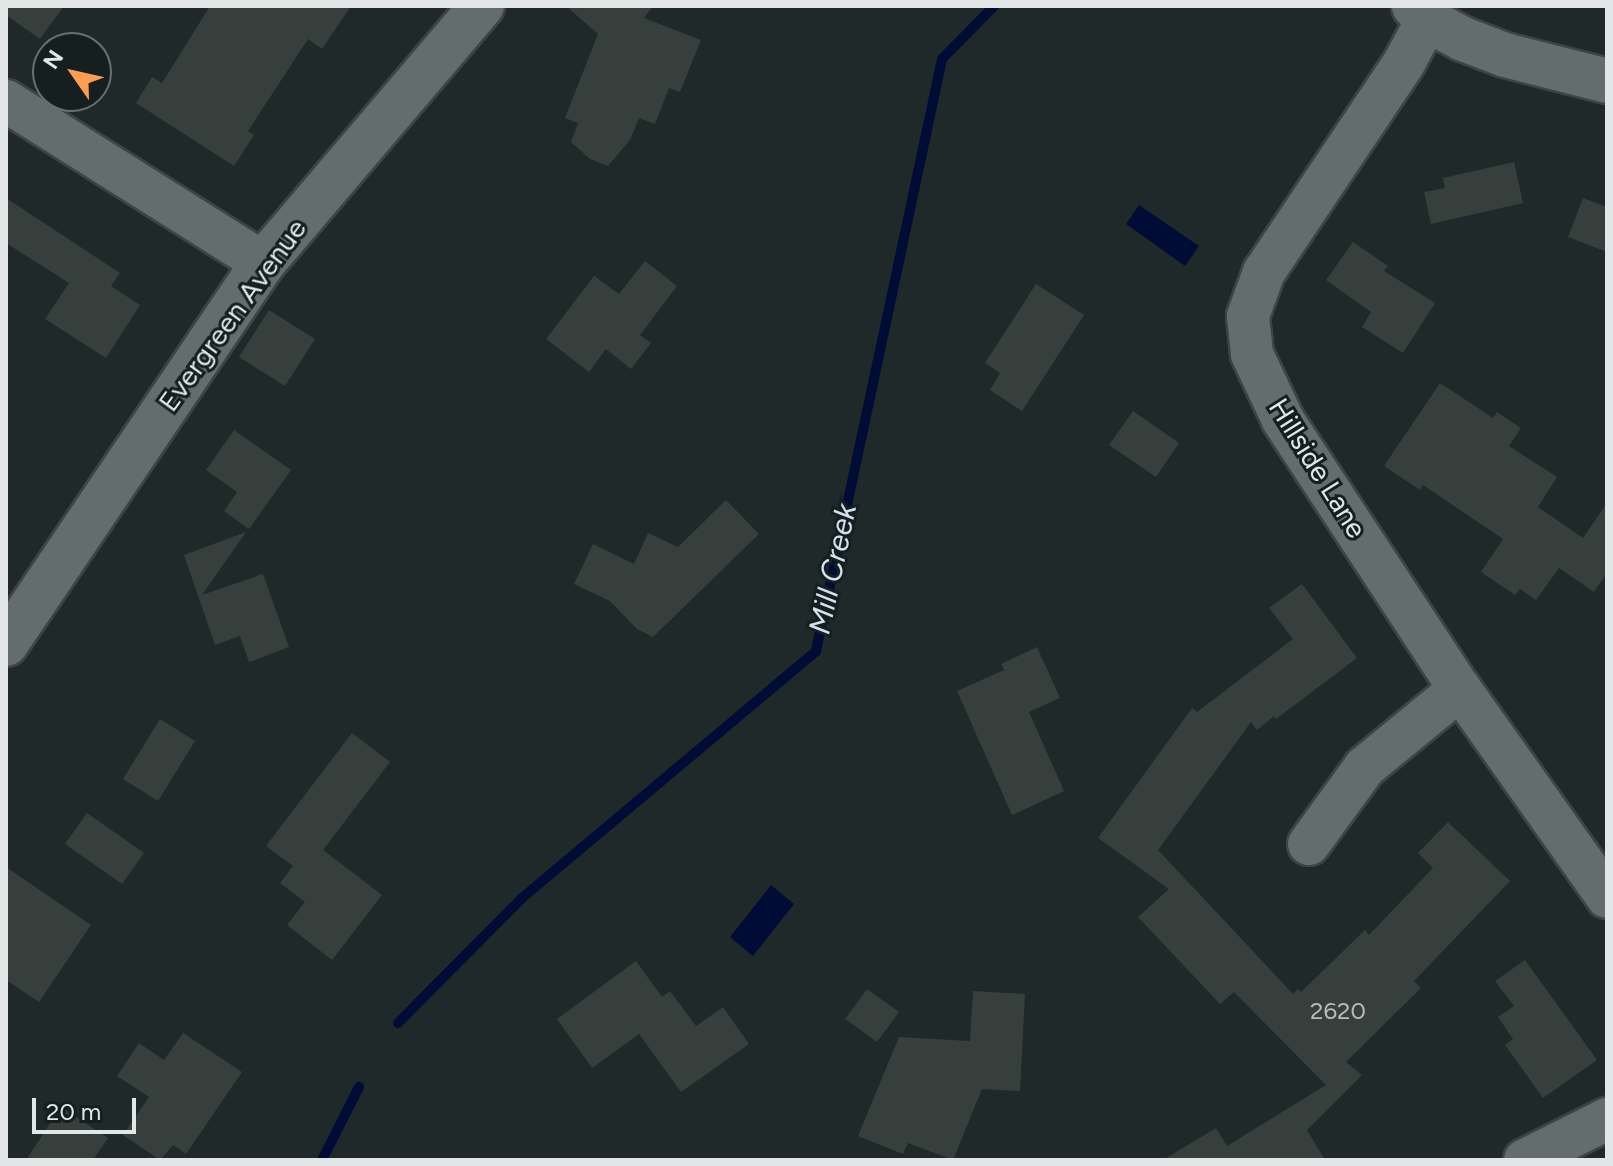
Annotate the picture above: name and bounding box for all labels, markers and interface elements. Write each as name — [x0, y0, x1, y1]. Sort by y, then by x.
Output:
north arrow — [32, 32, 112, 112]
text: N — [37, 45, 69, 74]
street label: Evergreen Avenue — [151, 212, 313, 418]
street label: Hillside Lane — [1262, 392, 1374, 544]
water label: Mill Creek — [802, 501, 864, 637]
house number: 2620 — [1310, 997, 1366, 1025]
scale bar — [36, 1082, 140, 1132]
text: 20 m — [46, 1097, 101, 1126]

